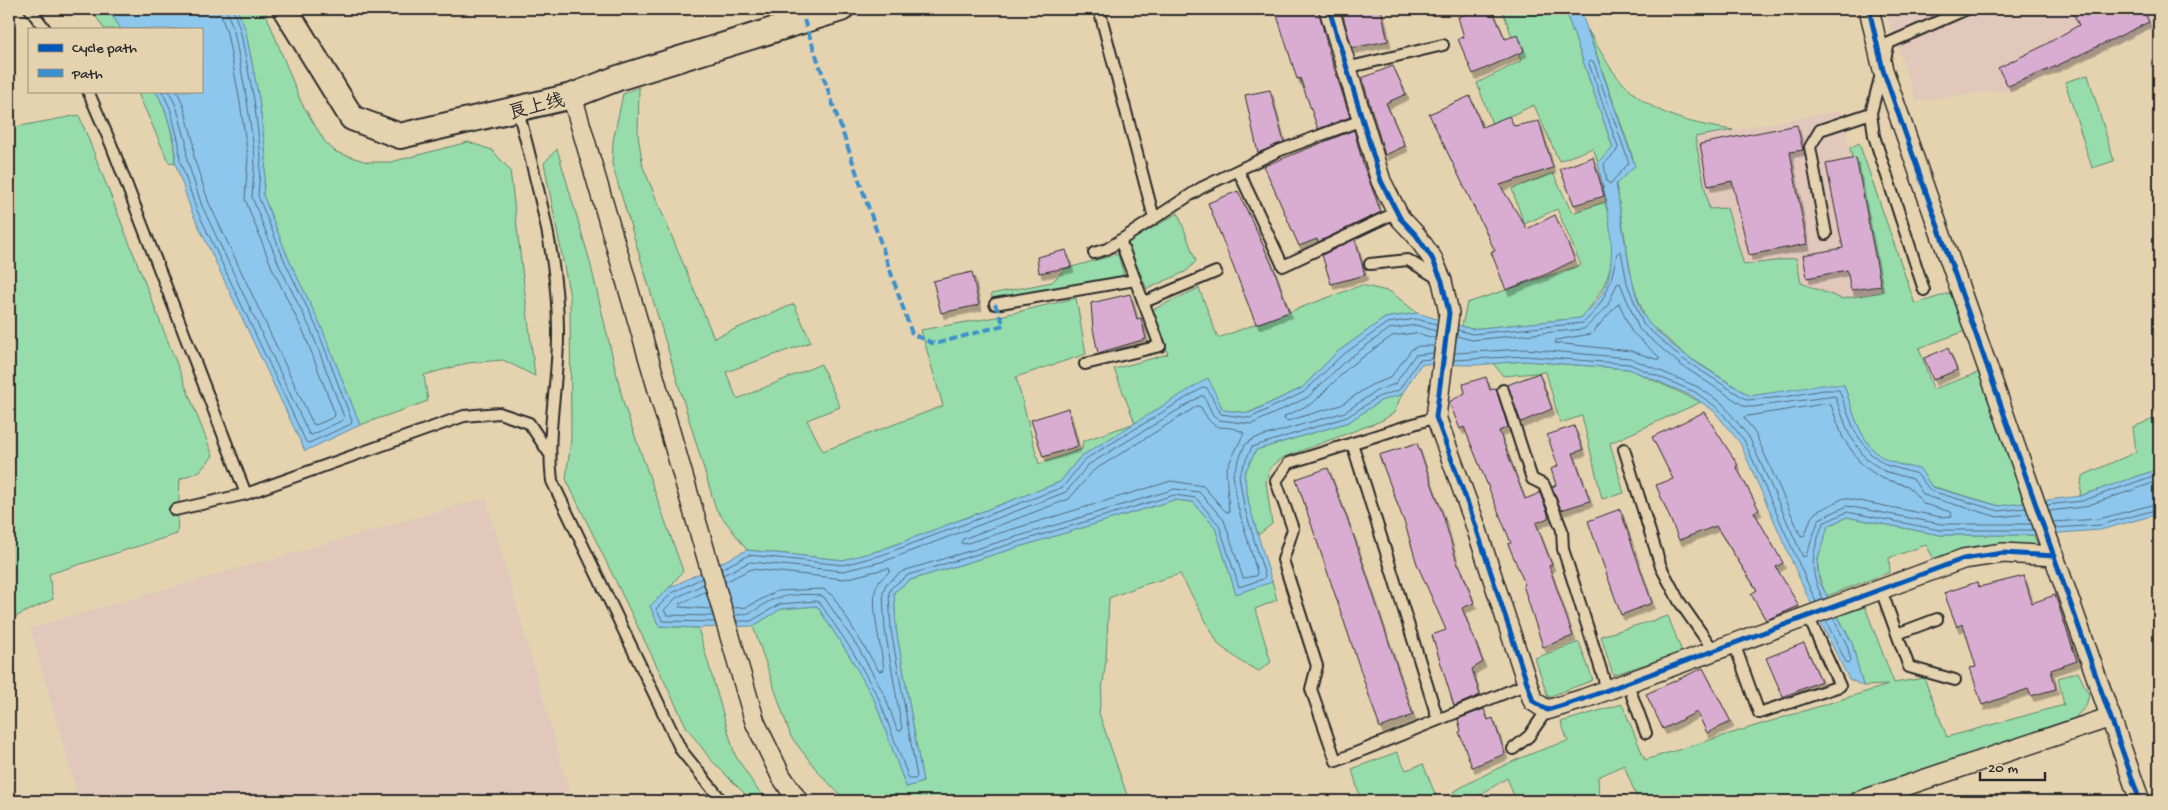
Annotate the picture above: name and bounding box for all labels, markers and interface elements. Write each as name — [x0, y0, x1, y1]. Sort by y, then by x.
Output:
legend — [28, 28, 202, 92]
text: Cycle path — [72, 40, 137, 58]
text: Path — [71, 66, 103, 84]
street label: 良上线 — [506, 89, 567, 126]
scale bar — [1980, 750, 2046, 782]
text: 20 m — [1988, 760, 2018, 778]

